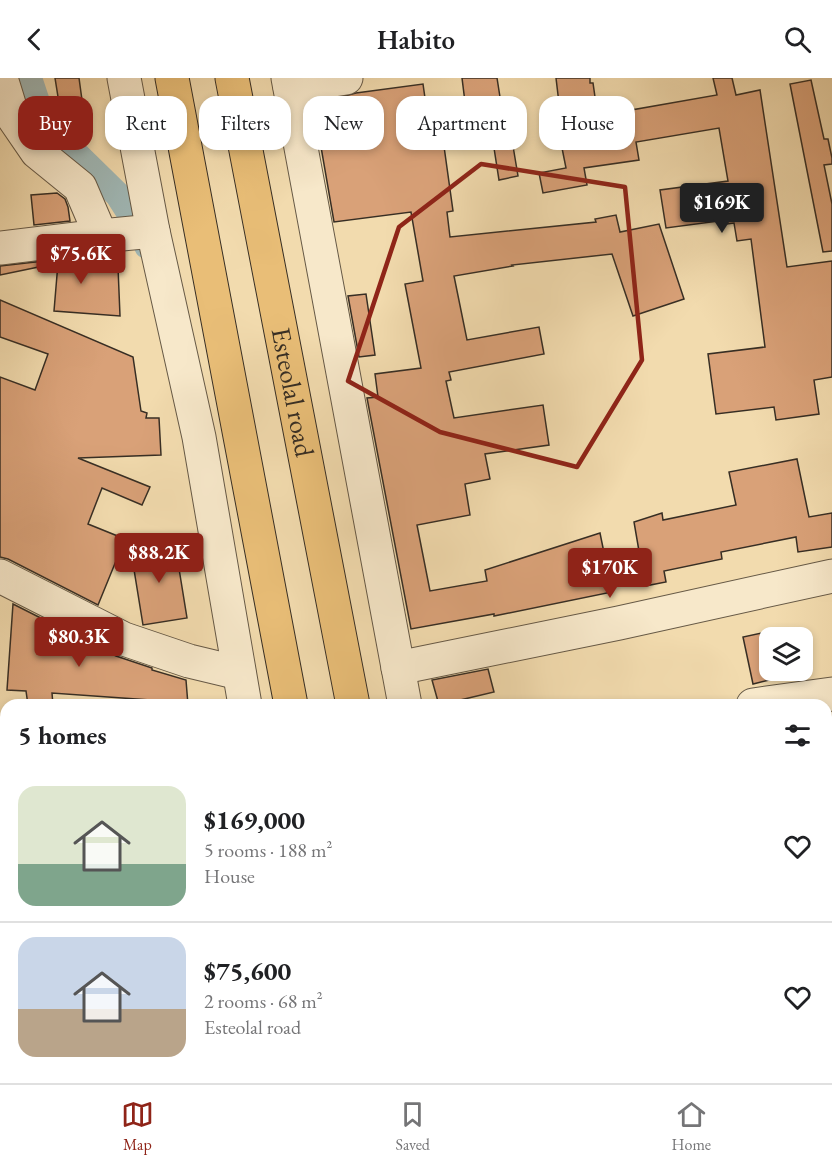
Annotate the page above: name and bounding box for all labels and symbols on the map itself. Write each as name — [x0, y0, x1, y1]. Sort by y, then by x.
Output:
pin: $169K — [680, 183, 764, 234]
pin: $75.6K — [32, 234, 130, 285]
street label: Esteolal road — [264, 324, 323, 460]
pin: $88.2K — [110, 533, 208, 584]
pin: $170K — [568, 548, 652, 599]
pin: $80.3K — [30, 617, 128, 668]

